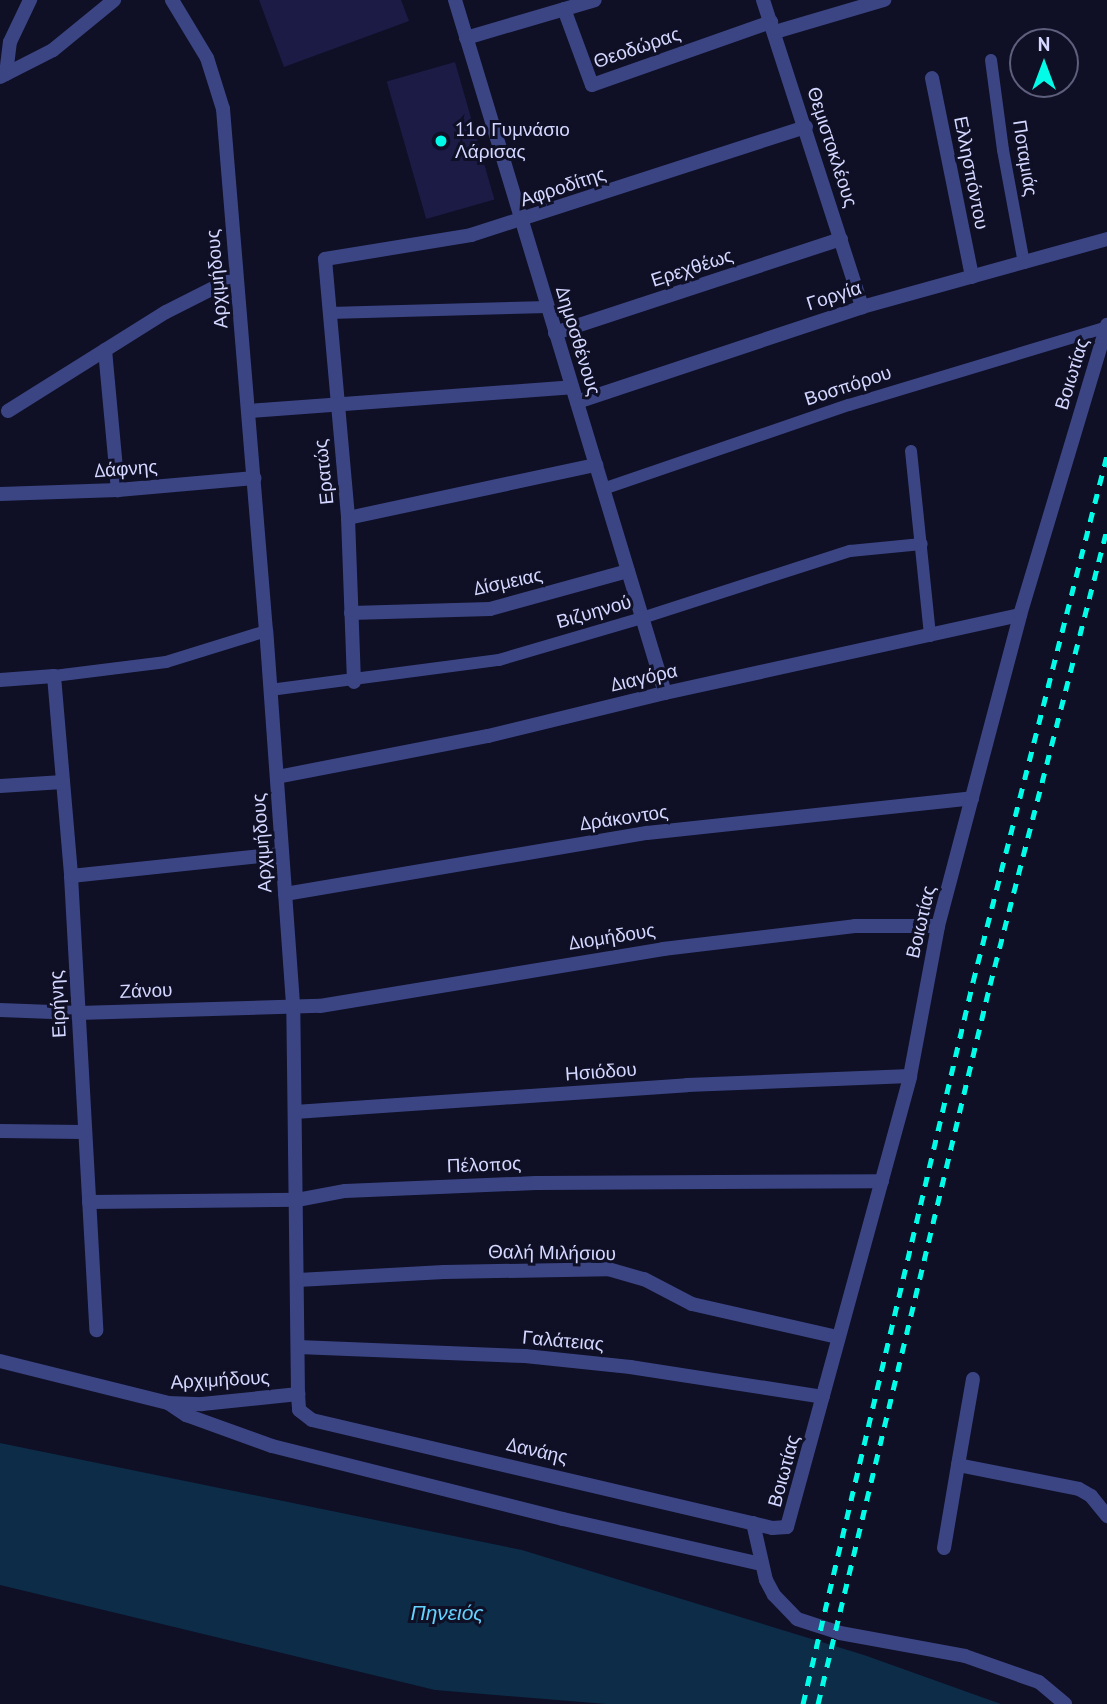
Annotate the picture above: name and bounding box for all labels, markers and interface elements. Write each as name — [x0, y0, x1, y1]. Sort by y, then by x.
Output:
street label: Θεοδώρας — [591, 23, 683, 73]
north arrow — [1009, 28, 1079, 98]
text: N — [1038, 32, 1050, 56]
street label: Θεμιστοκλέους — [802, 84, 862, 210]
street label: Ελλησπόντου — [949, 114, 993, 232]
street label: Ποταμιάς — [1008, 118, 1042, 198]
place label: 11ο Γυμνάσιο Λάρισας — [455, 119, 570, 163]
marker: 11ο Γυμνάσιο Λάρισας — [433, 133, 449, 149]
street label: Αφροδίτης — [517, 163, 609, 211]
street label: Αρχιμήδους — [201, 228, 233, 330]
street label: Ερεχθέως — [648, 244, 736, 292]
street label: Γοργία — [804, 276, 864, 316]
street label: Δημοσθένους — [551, 284, 605, 398]
street label: Βοιωτίας — [1050, 335, 1094, 413]
street label: Βοσπόρου — [802, 361, 894, 411]
street label: Ερατώς — [309, 438, 339, 506]
street label: Δάφνης — [94, 455, 158, 483]
street label: Δίσμειας — [471, 564, 545, 600]
street label: Βιζυηνού — [554, 590, 634, 634]
street label: Διαγόρα — [608, 659, 680, 697]
street label: Αρχιμήδους — [247, 793, 277, 893]
street label: Δράκοντος — [578, 801, 670, 835]
street label: Βοιωτίας — [902, 883, 940, 961]
street label: Διομήδους — [567, 919, 657, 955]
street label: Ειρήνης — [45, 970, 71, 1038]
street label: Ζάνου — [119, 979, 173, 1003]
street label: Ησιόδου — [564, 1058, 638, 1086]
street label: Πέλοπος — [446, 1152, 522, 1178]
street label: Θαλή Μιλήσιου — [488, 1240, 616, 1266]
street label: Γαλάτειας — [521, 1326, 605, 1356]
street label: Αρχιμήδους — [170, 1366, 270, 1394]
street label: Βοιωτίας — [763, 1432, 805, 1510]
street label: Δανάης — [504, 1433, 570, 1469]
water label: Πηνειός — [410, 1600, 484, 1626]

